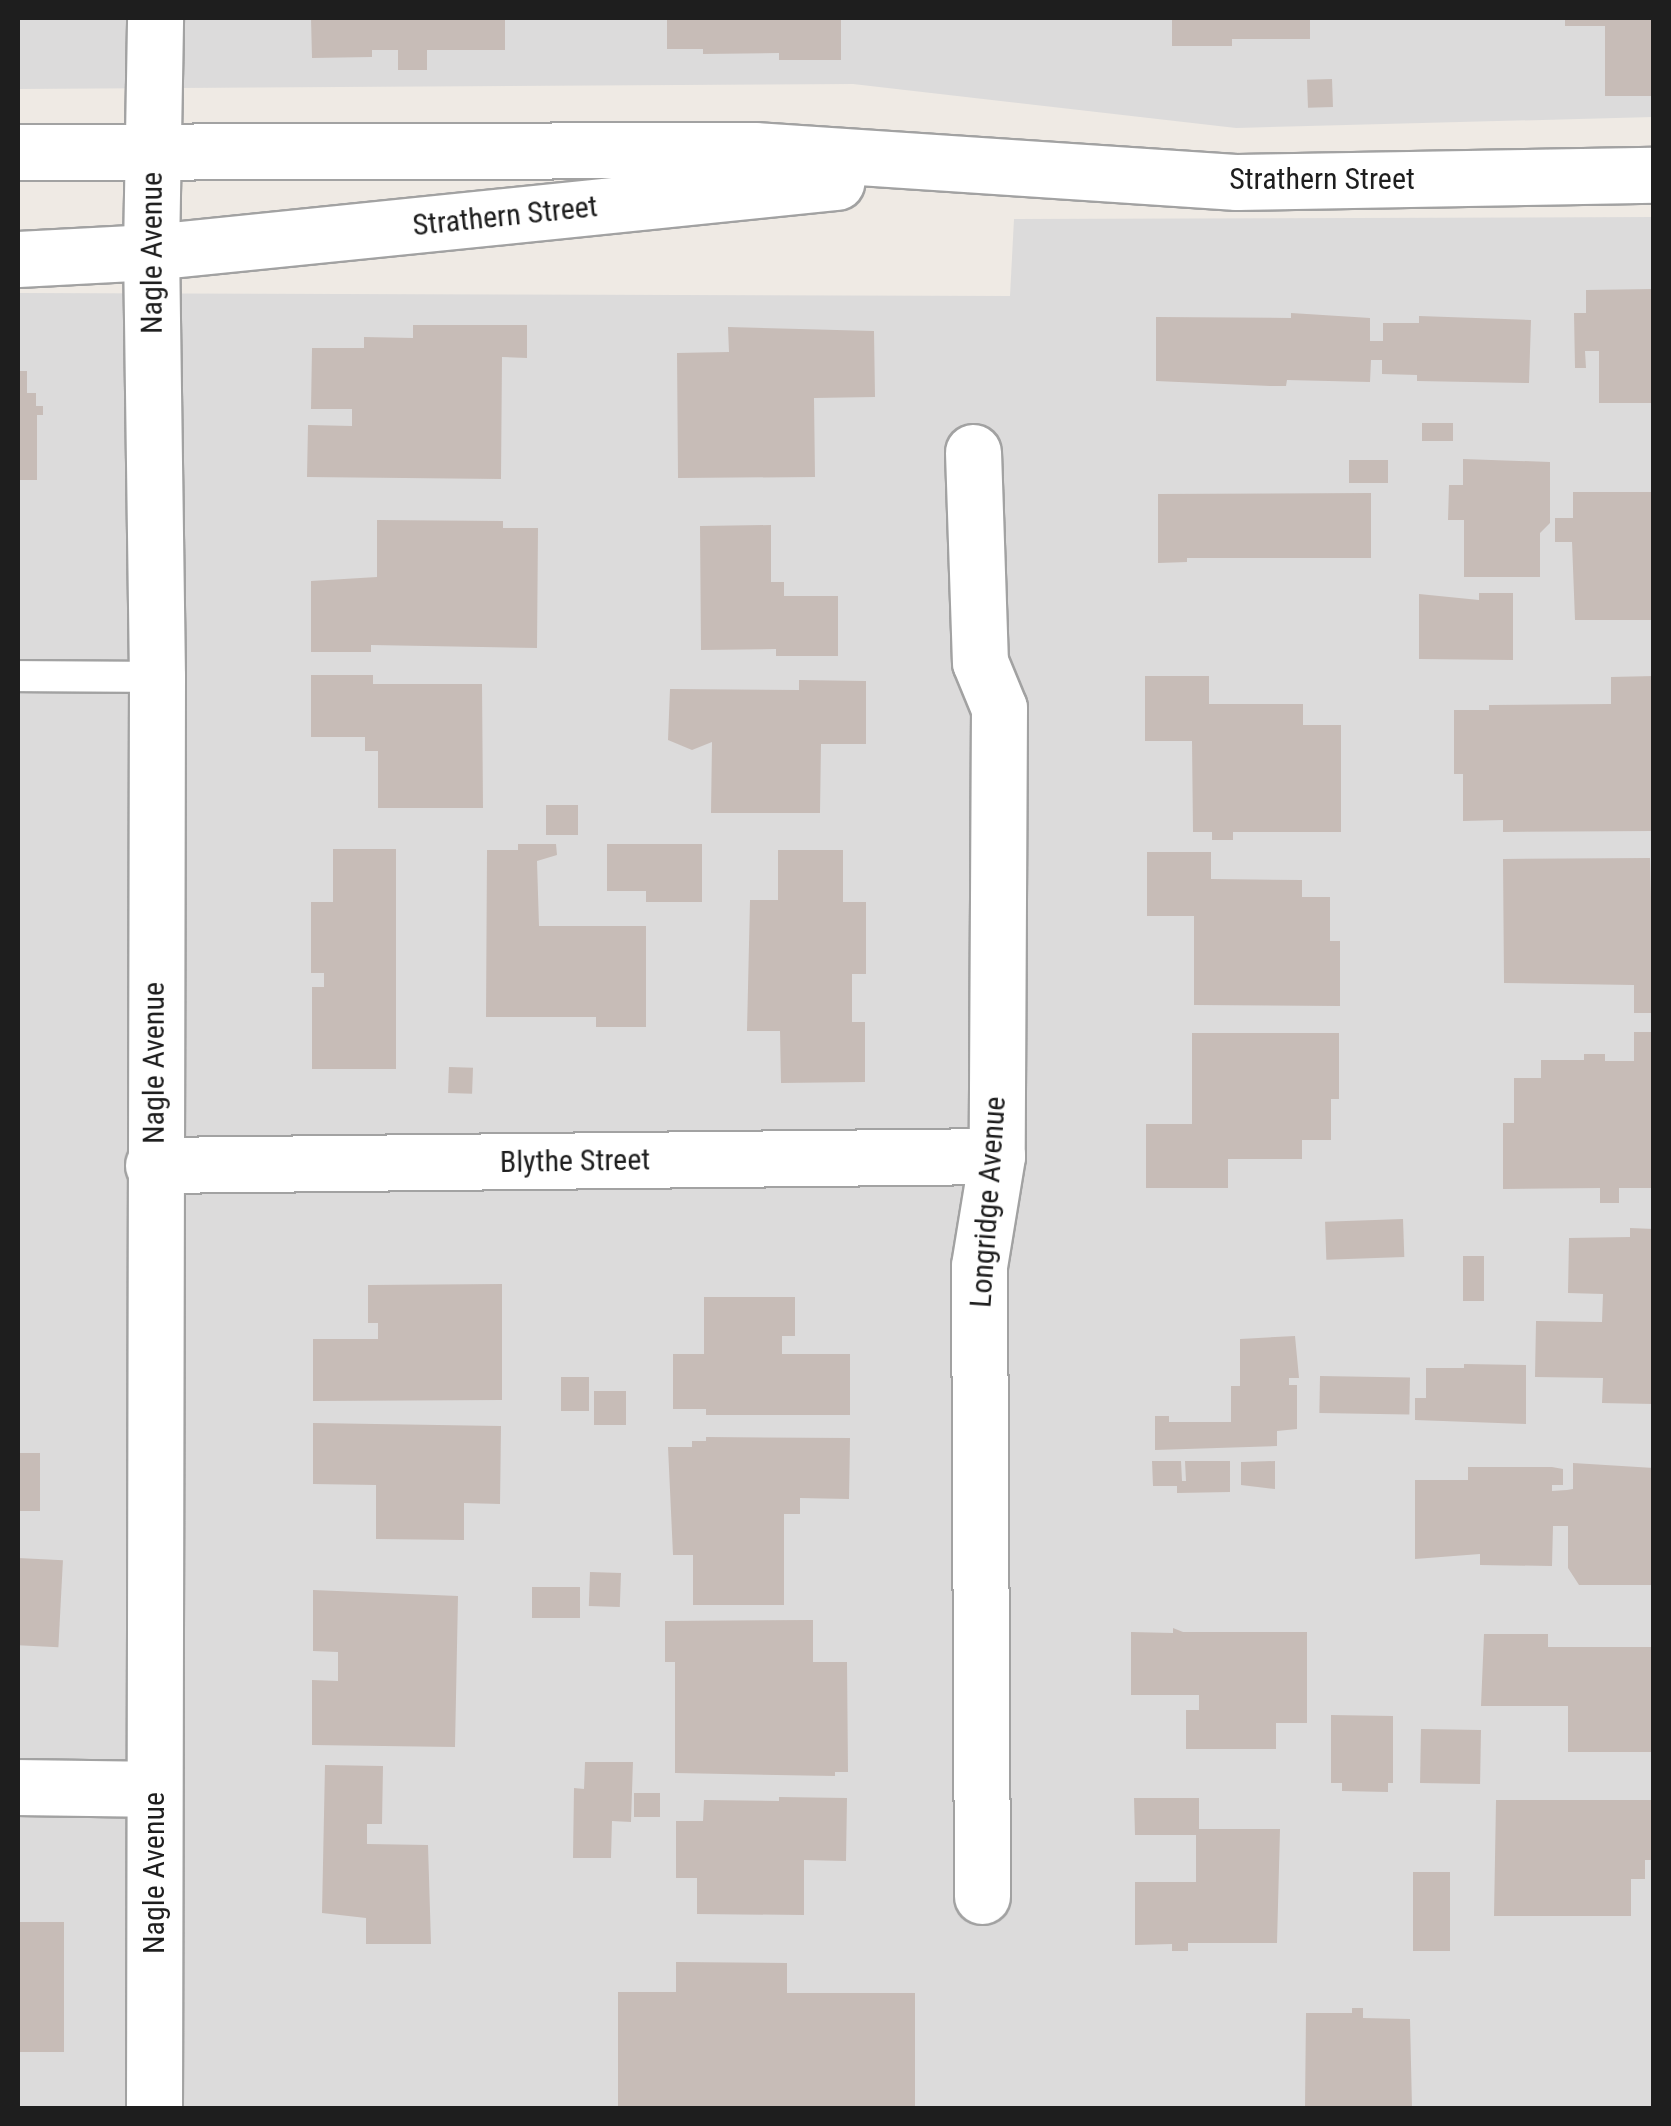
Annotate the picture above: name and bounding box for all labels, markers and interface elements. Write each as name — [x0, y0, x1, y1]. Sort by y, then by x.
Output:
street label: Strathern Street — [1229, 161, 1415, 197]
street label: Nagle Avenue — [134, 172, 170, 334]
street label: Strathern Street — [411, 188, 599, 244]
street label: Nagle Avenue — [136, 982, 172, 1144]
street label: Longridge Avenue — [963, 1095, 1013, 1309]
street label: Blythe Street — [500, 1142, 650, 1180]
street label: Nagle Avenue — [136, 1792, 172, 1954]

